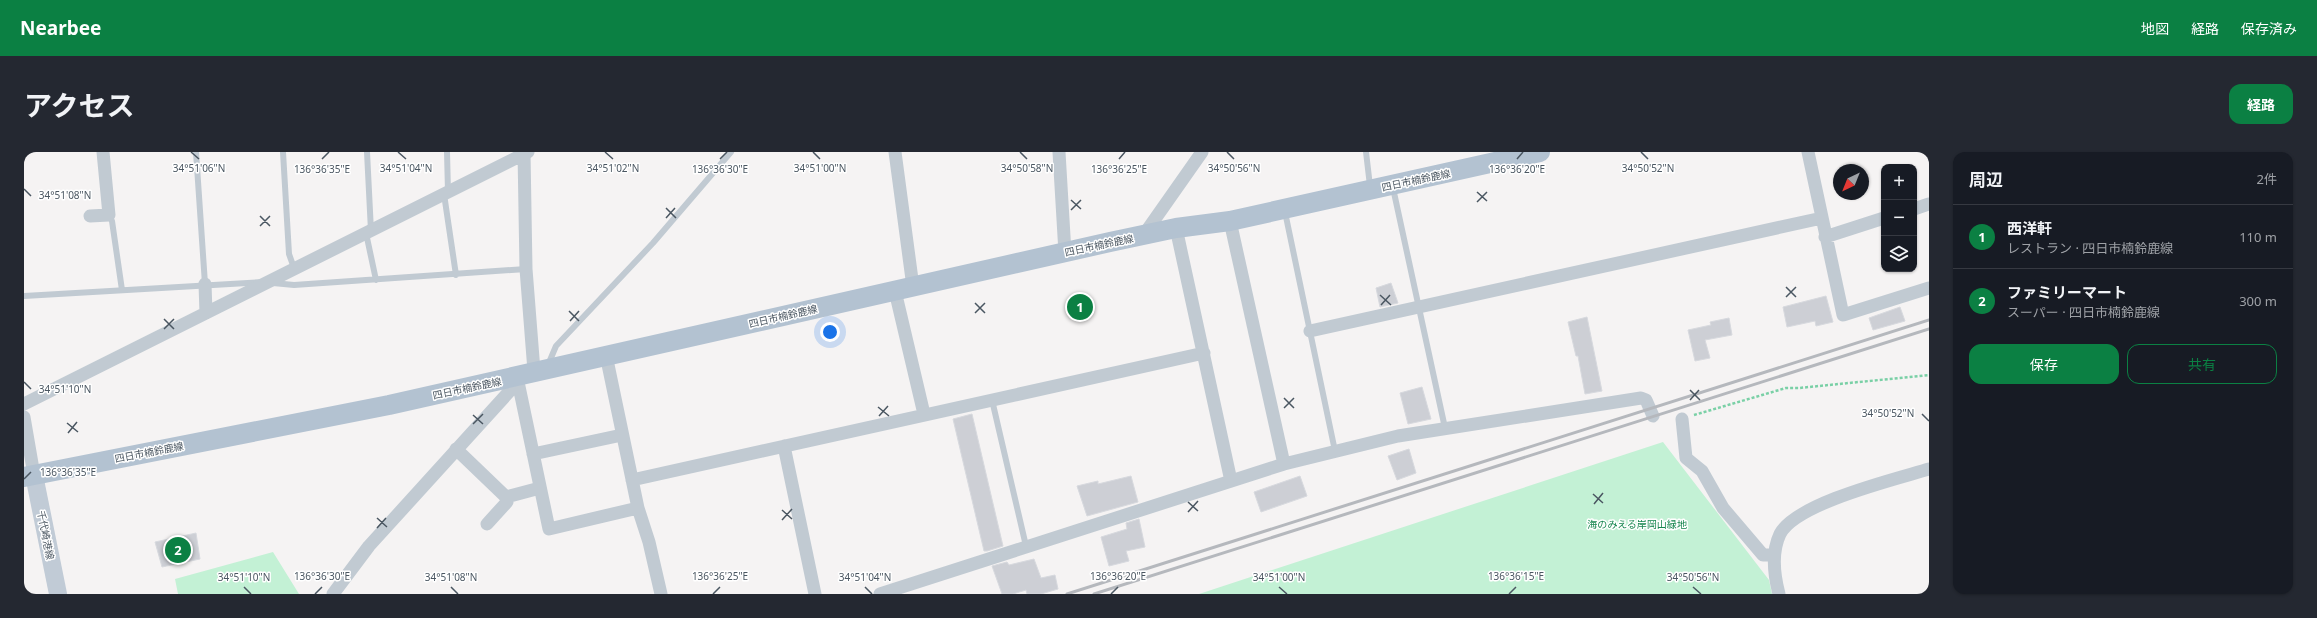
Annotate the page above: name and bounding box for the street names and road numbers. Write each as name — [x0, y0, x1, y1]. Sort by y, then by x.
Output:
street label: 四日市楠鈴鹿線 — [1380, 166, 1452, 194]
street label: 四日市楠鈴鹿線 — [1063, 231, 1135, 259]
street label: 四日市楠鈴鹿線 — [747, 301, 819, 331]
street label: 四日市楠鈴鹿線 — [431, 374, 503, 402]
street label: 四日市楠鈴鹿線 — [113, 438, 185, 466]
street label: 千代崎港線 — [34, 509, 58, 561]

